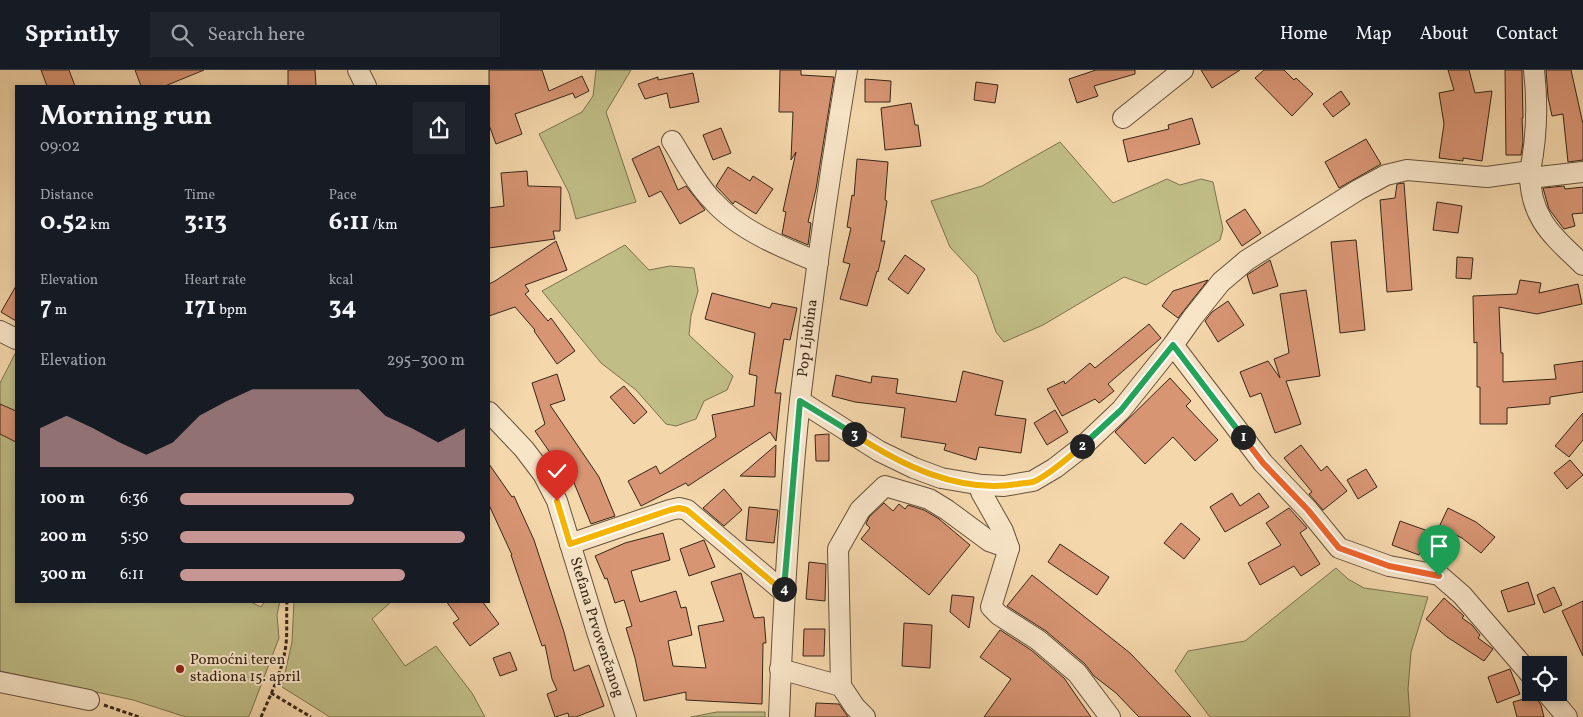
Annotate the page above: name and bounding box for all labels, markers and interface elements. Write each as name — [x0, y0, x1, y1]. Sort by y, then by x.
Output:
search box — [150, 12, 500, 57]
text: Sprintly — [25, 18, 120, 52]
icon: search — [168, 21, 196, 49]
text: Search here — [208, 22, 305, 48]
text: Home — [1280, 22, 1328, 47]
text: Map — [1356, 22, 1392, 47]
text: About — [1420, 22, 1468, 47]
text: Contact — [1496, 22, 1558, 47]
text: Morning run — [40, 97, 212, 136]
button: share — [413, 102, 465, 154]
text: 09:02 — [40, 136, 80, 158]
text: Distance — [40, 186, 94, 205]
text: Time — [184, 186, 215, 205]
text: Pace — [329, 186, 357, 205]
text: 0.52 — [40, 205, 87, 240]
text: 3:13 — [184, 205, 227, 240]
text: 6:11 — [329, 205, 370, 240]
text: km — [87, 216, 110, 235]
text: /km — [370, 216, 398, 235]
text: Elevation — [40, 271, 98, 290]
text: Heart rate — [184, 271, 246, 290]
text: kcal — [329, 271, 354, 290]
text: 7 — [40, 290, 52, 325]
text: 171 — [184, 290, 216, 325]
text: 34 — [329, 290, 357, 325]
street label: Pop Ljubina — [792, 298, 823, 378]
text: m — [52, 301, 67, 320]
text: bpm — [216, 301, 247, 320]
text: Elevation — [40, 350, 107, 372]
text: 295–300 m — [387, 350, 465, 372]
pin: 3 — [842, 422, 866, 446]
pin: 1 — [1230, 424, 1256, 450]
text: 3 — [851, 425, 858, 444]
text: 1 — [1241, 428, 1246, 447]
pin: 2 — [1070, 434, 1094, 458]
text: 2 — [1079, 437, 1086, 456]
pin — [536, 450, 578, 501]
icon: check — [543, 457, 571, 485]
text: 100 m — [40, 488, 85, 510]
text: 6:36 — [120, 488, 148, 510]
pin — [1418, 525, 1460, 576]
text: 200 m — [40, 526, 87, 548]
text: 5:50 — [120, 526, 148, 548]
icon: arrive — [1425, 532, 1453, 560]
street label: Stefana Prvovenčanog — [564, 555, 629, 700]
text: 300 m — [40, 564, 86, 586]
text: 6:11 — [120, 564, 144, 586]
pin: 4 — [772, 576, 796, 602]
text: 4 — [780, 580, 789, 599]
place label: Pomoćni teren stadiona 15. april — [190, 650, 300, 688]
map controls — [1522, 656, 1567, 701]
button: locate — [1522, 656, 1567, 701]
marker: Pomoćni teren stadiona 15. april — [174, 663, 186, 675]

